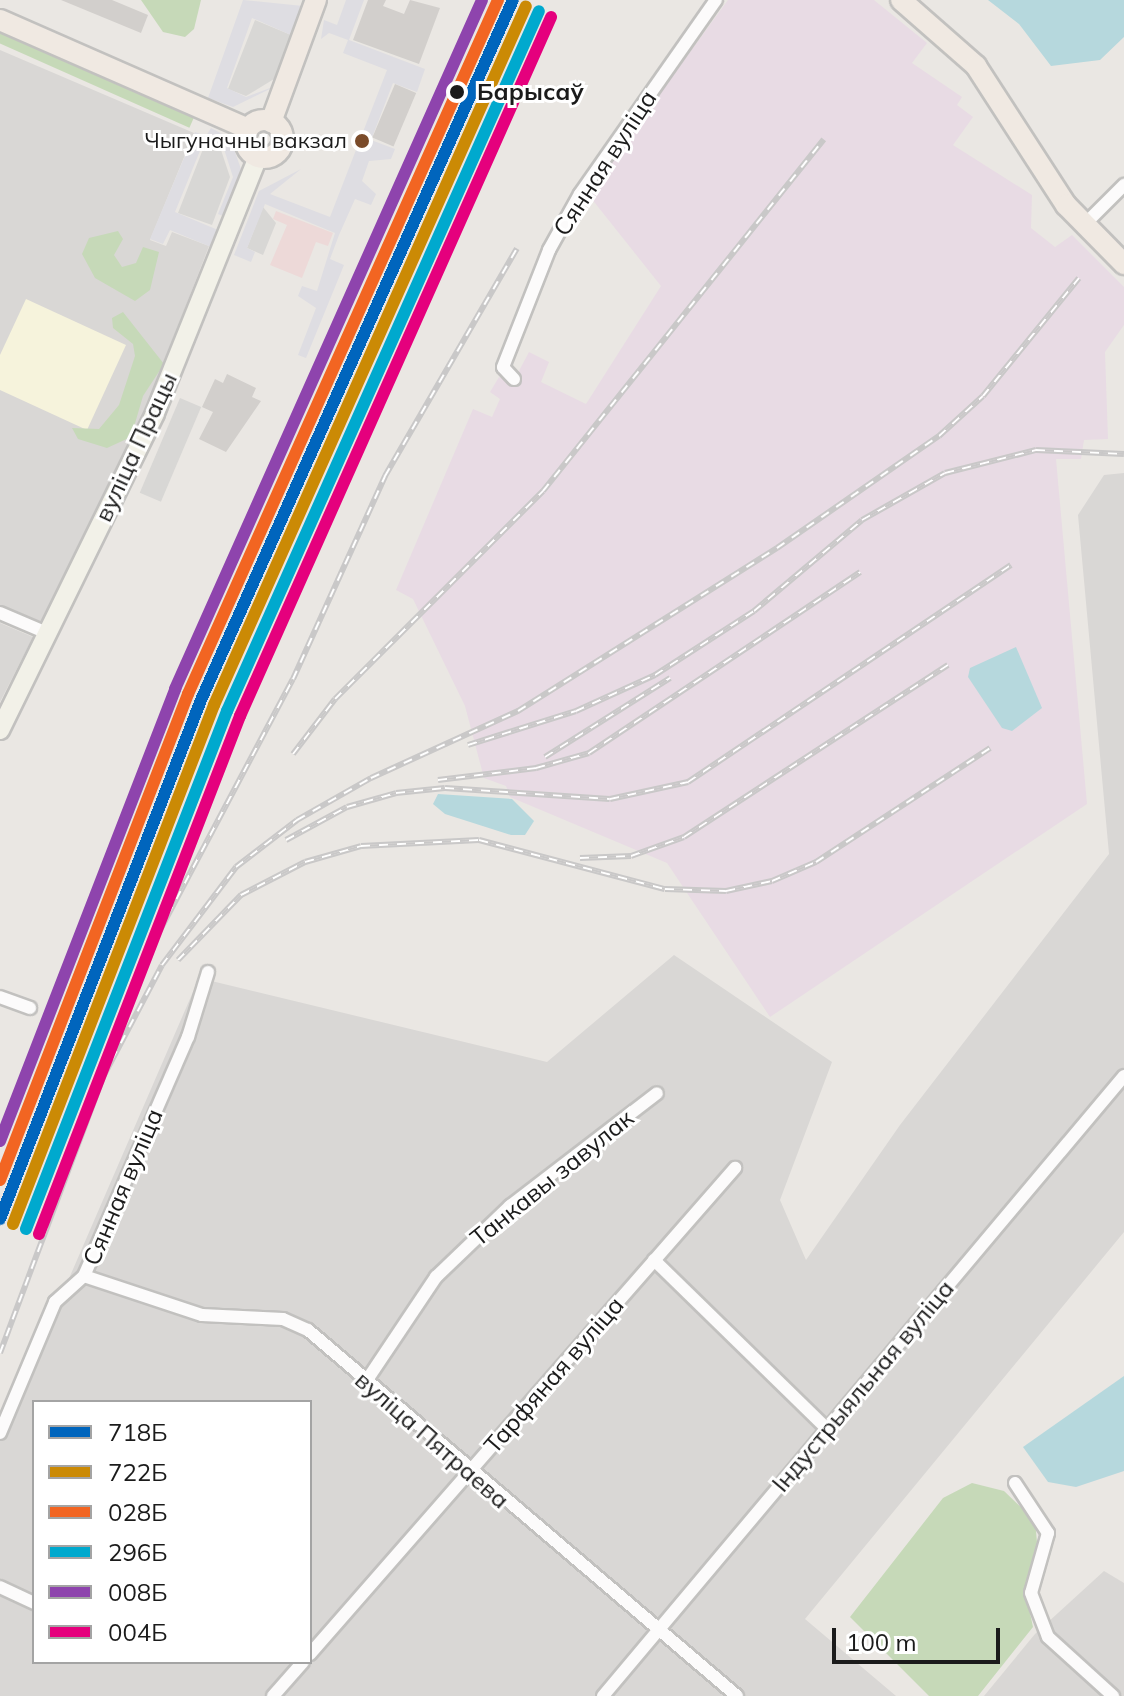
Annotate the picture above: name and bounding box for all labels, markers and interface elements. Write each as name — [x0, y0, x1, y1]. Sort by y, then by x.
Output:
place label: Барысаў — [477, 78, 584, 106]
marker: Барысаў — [444, 79, 470, 105]
street label: Сянная вуліца — [547, 85, 663, 241]
place label: Чыгуначны вакзал — [144, 128, 347, 154]
marker: Чыгуначны вакзал — [354, 133, 370, 149]
street label: вуліца Працы — [89, 368, 183, 526]
street label: Сянная вуліца — [77, 1104, 169, 1270]
street label: Танкавы завулак — [465, 1104, 639, 1252]
street label: Індустрыяльная вуліца — [766, 1274, 960, 1498]
street label: Тарфяная вуліца — [478, 1291, 630, 1459]
street label: вуліца Пятраева — [349, 1365, 515, 1515]
legend — [32, 1400, 312, 1664]
text: 718Б — [108, 1417, 167, 1447]
text: 722Б — [108, 1457, 167, 1487]
text: 028Б — [108, 1497, 167, 1527]
text: 296Б — [108, 1537, 167, 1567]
text: 008Б — [108, 1577, 167, 1607]
scale bar — [836, 1612, 1004, 1662]
text: 004Б — [108, 1617, 167, 1647]
text: 100 m — [846, 1627, 917, 1657]

